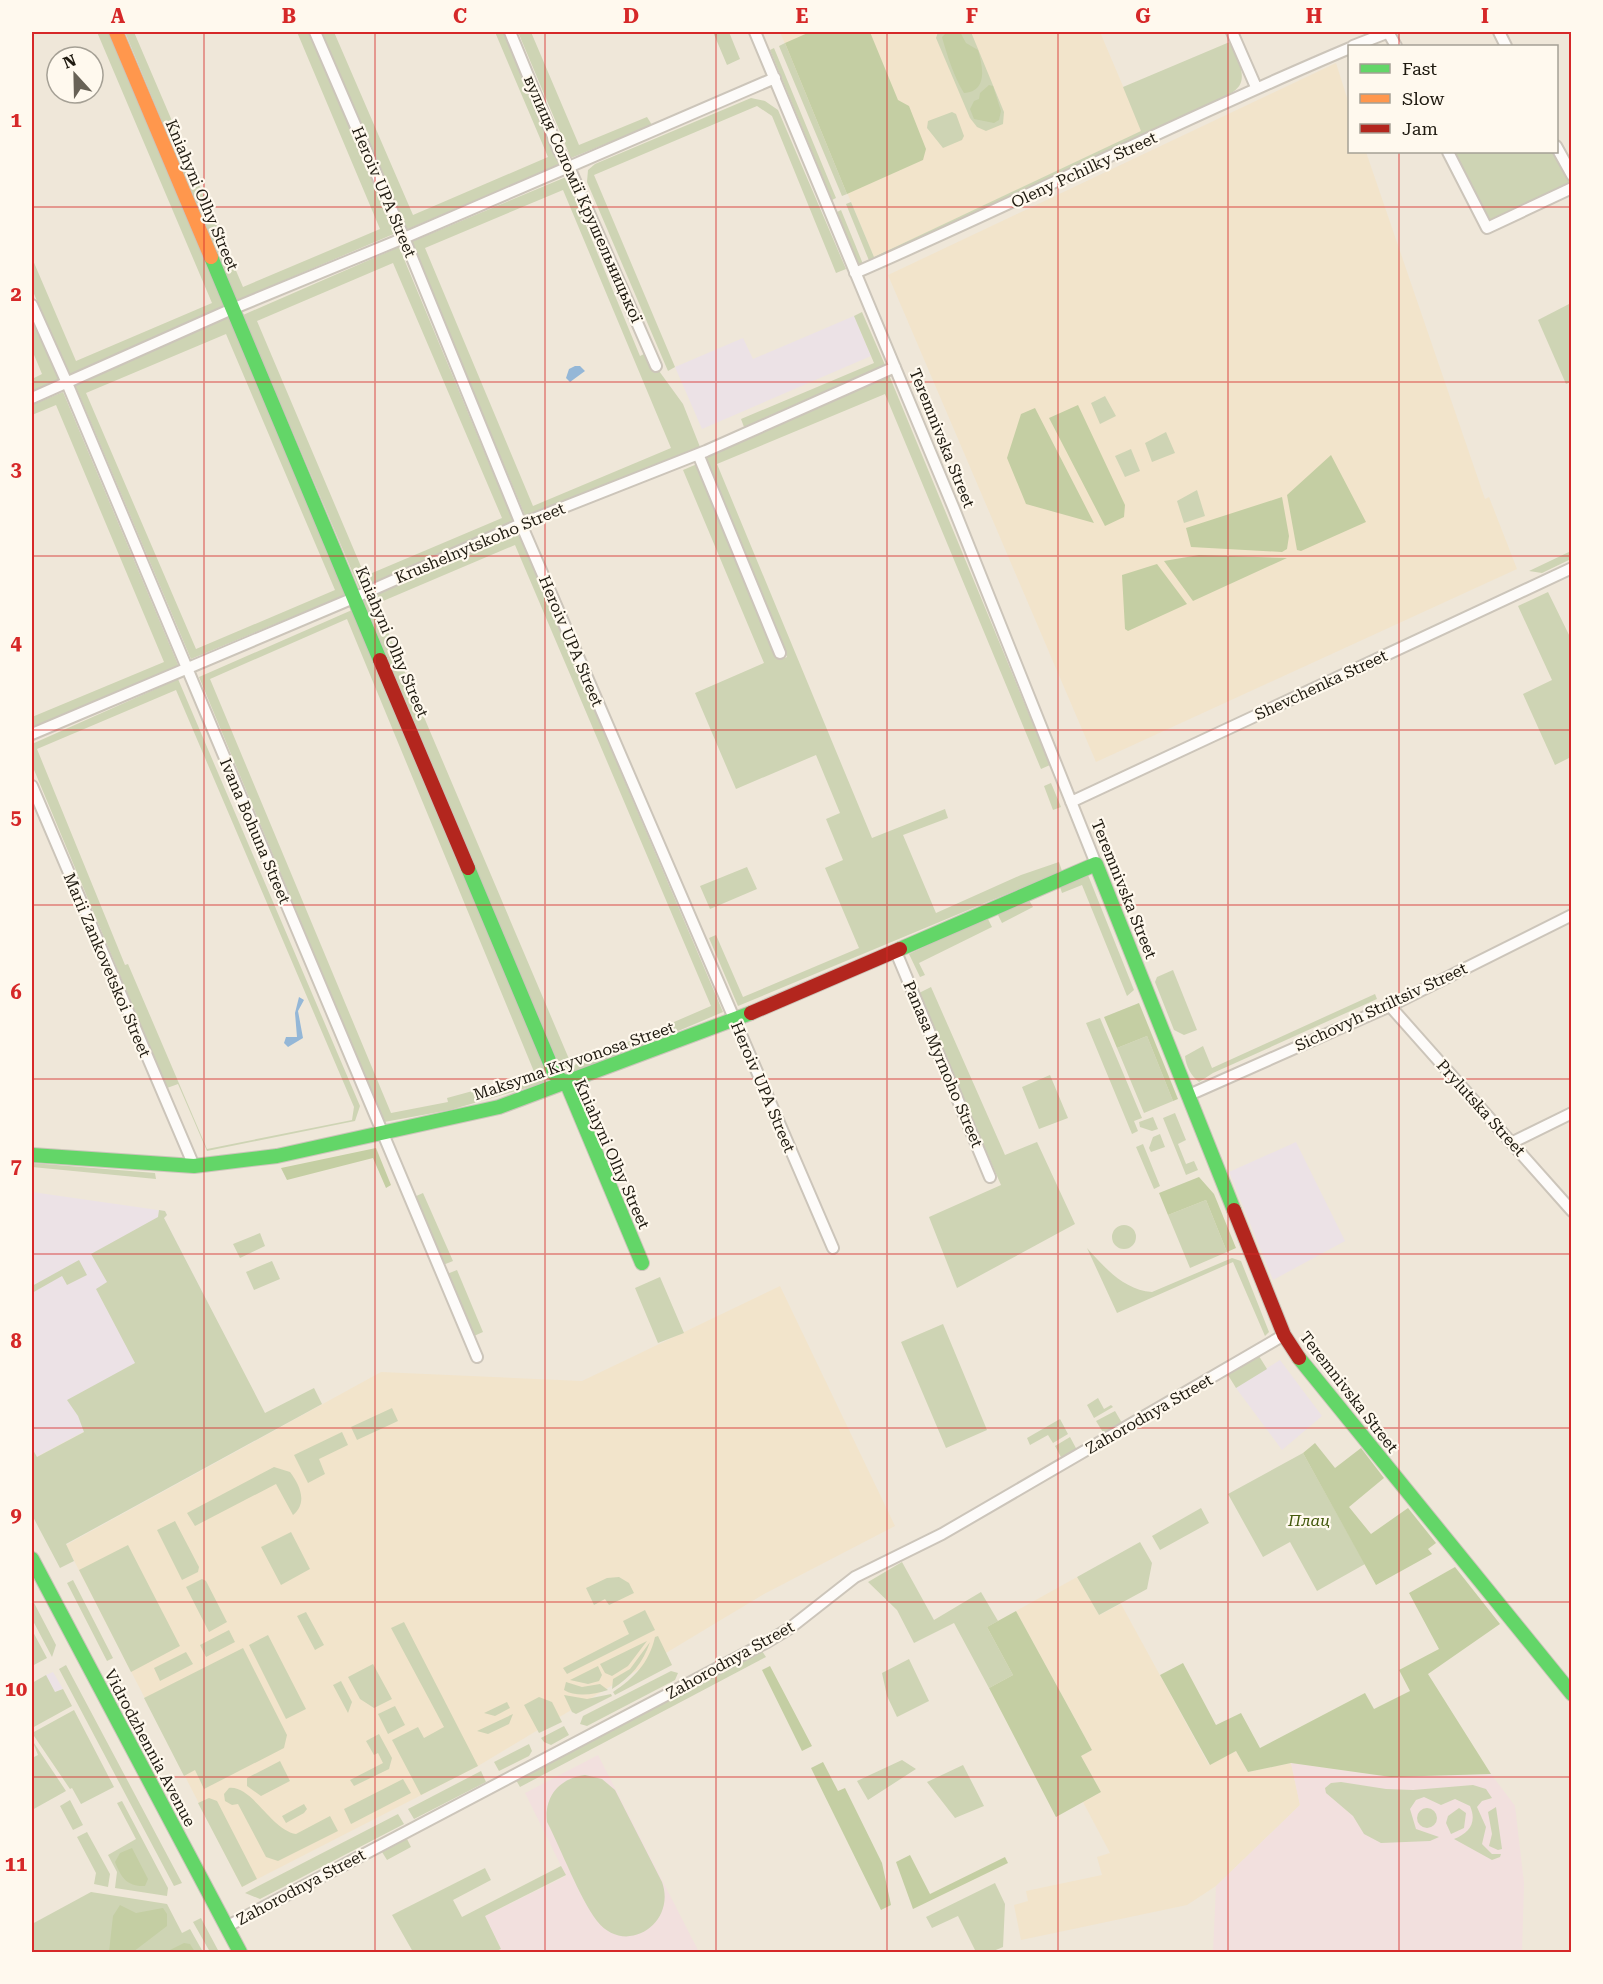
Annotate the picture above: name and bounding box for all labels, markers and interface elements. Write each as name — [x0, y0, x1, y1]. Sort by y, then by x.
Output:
text: A — [111, 4, 126, 28]
text: B — [282, 4, 296, 28]
text: C — [453, 4, 467, 28]
text: D — [623, 4, 639, 28]
text: E — [796, 4, 809, 28]
text: F — [966, 4, 978, 28]
text: G — [1135, 4, 1151, 28]
text: H — [1306, 4, 1322, 28]
text: I — [1481, 4, 1489, 28]
north arrow — [45, 45, 105, 105]
legend — [1348, 45, 1558, 153]
text: N — [60, 50, 79, 73]
text: Fast — [1402, 58, 1437, 79]
street label: вулиця Соломії Крушельницької — [520, 73, 646, 325]
text: Slow — [1402, 88, 1444, 109]
text: 1 — [10, 108, 22, 132]
street label: Kniahyni Olhy Street — [162, 117, 242, 273]
text: Jam — [1402, 118, 1438, 139]
street label: Heroiv UPA Street — [348, 124, 420, 260]
street label: Oleny Pchilky Street — [1008, 128, 1160, 212]
text: 2 — [10, 282, 22, 306]
street label: Teremnivska Street — [905, 366, 979, 510]
text: 3 — [10, 457, 22, 481]
street label: Krushelnytskoho Street — [392, 499, 568, 587]
street label: Kniahyni Olhy Street — [352, 564, 432, 720]
street label: Heroiv UPA Street — [535, 573, 607, 709]
text: 4 — [10, 631, 22, 655]
street label: Shevchenka Street — [1252, 646, 1390, 724]
street label: Ivana Bohuna Street — [216, 755, 294, 907]
text: 5 — [10, 805, 22, 829]
street label: Teremnivska Street — [1087, 817, 1161, 961]
street label: Marii Zankovetskoi Street — [59, 870, 155, 1060]
street label: Sichovyh Striltsiv Street — [1292, 959, 1470, 1055]
street label: Panasa Myrnoho Street — [899, 978, 987, 1150]
text: 6 — [10, 980, 22, 1004]
street label: Maksyma Kryvonosa Street — [471, 1018, 677, 1104]
street label: Heroiv UPA Street — [727, 1019, 799, 1155]
street label: Prylutska Street — [1433, 1056, 1529, 1160]
street label: Kniahyni Olhy Street — [570, 1076, 654, 1232]
text: 7 — [10, 1154, 22, 1178]
street label: Teremnivska Street — [1296, 1328, 1402, 1456]
text: 8 — [10, 1329, 22, 1353]
street label: Zahorodnya Street — [1082, 1370, 1216, 1458]
text: 9 — [10, 1503, 22, 1527]
park label: Плац — [1287, 1511, 1330, 1530]
street label: Zahorodnya Street — [663, 1617, 797, 1703]
street label: Vidrodzhennia Avenue — [100, 1666, 200, 1830]
text: 10 — [5, 1677, 27, 1701]
street label: Zahorodnya Street — [233, 1845, 369, 1929]
text: 11 — [5, 1852, 27, 1876]

